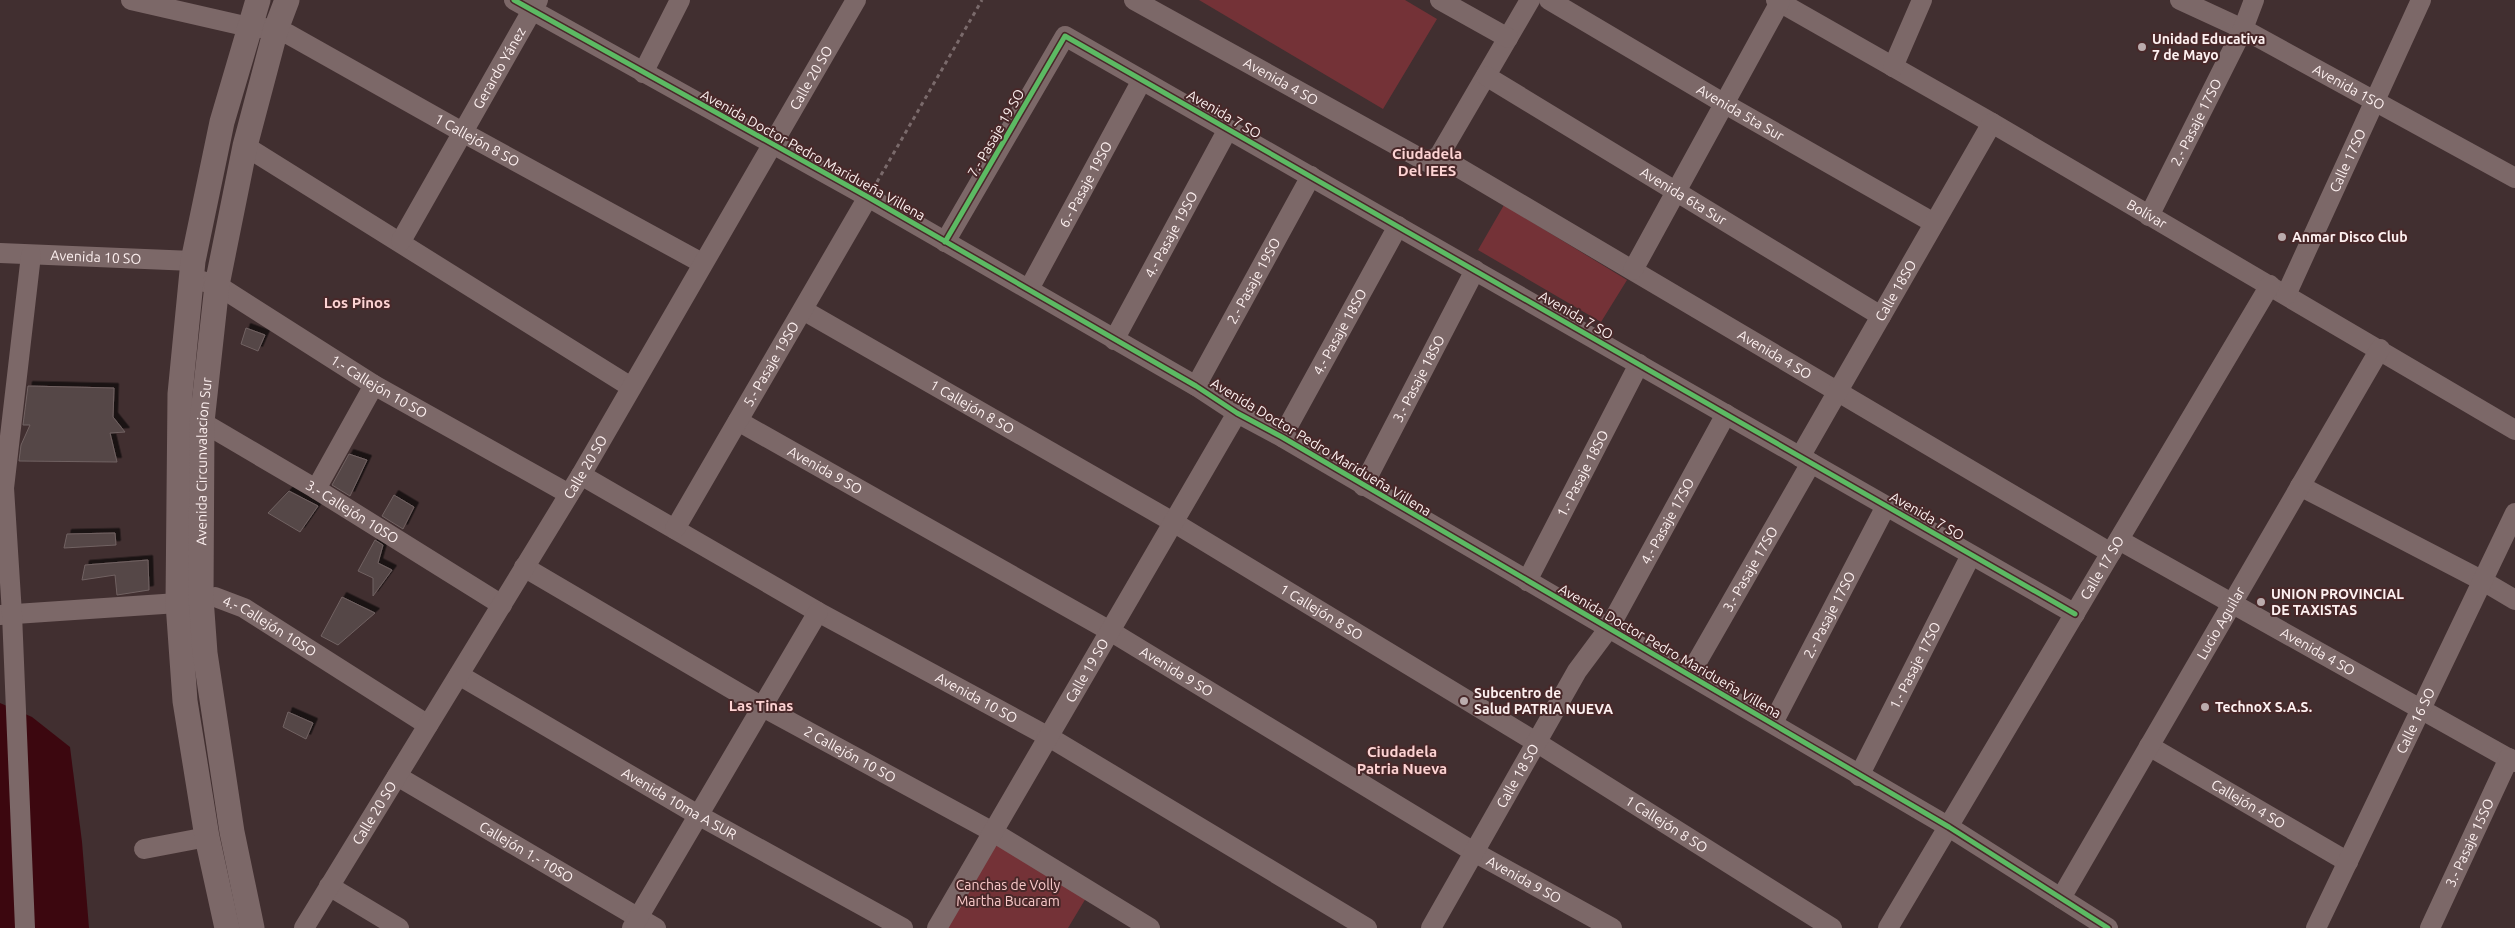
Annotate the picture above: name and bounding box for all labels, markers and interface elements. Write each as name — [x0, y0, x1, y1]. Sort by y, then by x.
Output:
street label: Gerardo Yánez — [470, 24, 529, 112]
place label: Unidad Educativa 7 de Mayo — [2152, 31, 2265, 63]
marker: Unidad Educativa 7 de Mayo — [2136, 41, 2148, 53]
street label: Calle 20 SO — [786, 43, 836, 113]
street label: Avenida 4 SO — [1241, 54, 1321, 108]
street label: Avenida 1SO — [2310, 61, 2388, 113]
street label: 2.- Pasaje 17SO — [2168, 76, 2225, 169]
street label: Avenida 5ta Sur — [1694, 81, 1787, 144]
street label: Avenida Doctor Pedro Maridueña Villena — [698, 86, 928, 224]
street label: 7.- Pasaje 19 SO — [964, 86, 1028, 180]
street label: Avenida 7 SO — [1184, 86, 1264, 142]
street label: 1 Callejón 8 SO — [432, 110, 522, 170]
street label: Calle 17SO — [2326, 126, 2369, 195]
street label: 6.- Pasaje 19SO — [1056, 138, 1115, 230]
district label: Ciudadela Del IEES — [1392, 145, 1462, 179]
street label: Avenida 6ta Sur — [1637, 164, 1730, 229]
street label: 4.- Pasaje 19SO — [1141, 188, 1201, 280]
street label: Bolívar — [2124, 196, 2170, 232]
place label: Anmar Disco Club — [2292, 229, 2408, 245]
marker: Anmar Disco Club — [2276, 231, 2288, 243]
street label: 2.- Pasaje 19SO — [1224, 235, 1284, 327]
street label: Avenida 10 SO — [50, 247, 142, 267]
street label: Calle 18SO — [1872, 257, 1920, 324]
street label: 4.- Pasaje 18SO — [1310, 286, 1370, 378]
street label: Avenida 7 SO — [1536, 287, 1616, 343]
district label: Los Pinos — [324, 294, 390, 311]
street label: 5.- Pasaje 19SO — [740, 318, 802, 409]
street label: Avenida 4 SO — [1735, 326, 1815, 382]
street label: 3.- Pasaje 18SO — [1390, 332, 1448, 425]
street label: 1.- Callejón 10 SO — [328, 351, 430, 421]
street label: Avenida Doctor Pedro Maridueña Villena — [1208, 375, 1434, 519]
street label: Avenida Circunvalacion Sur — [193, 376, 215, 545]
street label: 1 Callejón 8 SO — [927, 377, 1017, 437]
street label: 1.- Pasaje 18SO — [1553, 427, 1612, 520]
street label: Calle 20 SO — [560, 432, 610, 502]
street label: Avenida 9 SO — [785, 443, 865, 498]
street label: 4.- Pasaje 17SO — [1637, 475, 1697, 567]
street label: 3.- Callejón 10SO — [303, 477, 402, 547]
street label: Avenida 7 SO — [1887, 488, 1967, 544]
street label: 3.- Pasaje 17SO — [1719, 523, 1781, 615]
street label: Calle 17 SO — [2077, 533, 2127, 603]
street label: 2.- Pasaje 17SO — [1800, 569, 1859, 661]
street label: 1 Callejón 8 SO — [1277, 581, 1366, 643]
street label: Avenida Doctor Pedro Maridueña Villena — [1556, 581, 1784, 721]
street label: Lucio Aguilar — [2193, 583, 2248, 662]
place label: UNION PROVINCIAL DE TAXISTAS — [2271, 586, 2404, 618]
street label: 4.- Callejón 10SO — [221, 593, 320, 660]
marker: UNION PROVINCIAL DE TAXISTAS — [2255, 596, 2267, 608]
street label: 1.- Pasaje 17SO — [1886, 619, 1944, 712]
street label: Avenida 4 SO — [2278, 624, 2358, 679]
street label: Calle 19 SO — [1062, 636, 1112, 705]
street label: Avenida 9 SO — [1137, 643, 1216, 700]
street label: Avenida 10 SO — [933, 669, 1020, 726]
place label: Subcentro de Salud PATRIA NUEVA — [1474, 685, 1613, 717]
street label: Calle 16 SO — [2393, 685, 2438, 756]
marker: Subcentro de Salud PATRIA NUEVA — [1458, 695, 1470, 707]
district label: Las Tinas — [729, 697, 793, 714]
place label: TechnoX S.A.S. — [2215, 699, 2312, 715]
marker: TechnoX S.A.S. — [2199, 701, 2211, 713]
street label: 2 Callejón 10 SO — [801, 723, 899, 786]
street label: Calle 18 SO — [1493, 741, 1542, 811]
district label: Ciudadela Patria Nueva — [1357, 743, 1447, 777]
street label: Avenida 10ma A SUR — [619, 764, 740, 843]
street label: Callejón 4 SO — [2208, 776, 2288, 832]
street label: Calle 20 SO — [349, 778, 400, 847]
street label: 1 Callejón 8 SO — [1622, 792, 1711, 856]
street label: 3.- Pasaje 15SO — [2442, 796, 2497, 890]
street label: Callejón 1.- 10SO — [476, 818, 576, 886]
street label: Avenida 9 SO — [1484, 852, 1564, 907]
park label: Canchas de Volly Martha Bucaram — [956, 877, 1061, 909]

